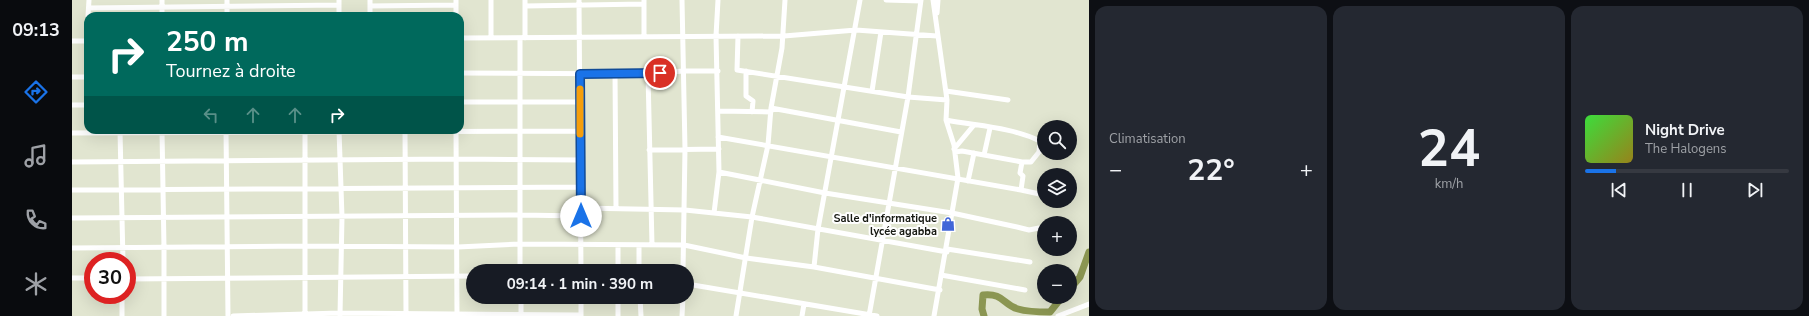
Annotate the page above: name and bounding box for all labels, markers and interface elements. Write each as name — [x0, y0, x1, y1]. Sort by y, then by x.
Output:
text: 09:13 — [12, 18, 60, 42]
text: 250 m — [166, 23, 249, 61]
icon: right — [100, 28, 152, 80]
pin — [643, 56, 677, 90]
text: Tournez à droite — [166, 59, 296, 83]
icon: arrive — [649, 62, 671, 84]
icon: directions — [22, 78, 50, 106]
icon: left — [200, 104, 222, 126]
icon: ahead — [242, 104, 264, 126]
icon: ahead — [284, 104, 306, 126]
icon: right — [326, 104, 348, 126]
text: 24 — [1418, 113, 1480, 184]
map controls — [1037, 120, 1077, 304]
button: search — [1037, 120, 1077, 160]
text: Night Drive — [1645, 120, 1725, 140]
text: Climatisation — [1109, 130, 1186, 148]
text: The Halogens — [1645, 140, 1726, 158]
icon: music — [22, 142, 50, 170]
text: 22° — [1187, 150, 1235, 191]
text: − — [1109, 155, 1122, 185]
text: + — [1300, 155, 1313, 185]
button: layers — [1037, 168, 1077, 208]
text: km/h — [1435, 175, 1463, 193]
icon: previous — [1608, 179, 1630, 201]
icon: pause — [1676, 179, 1698, 201]
icon: next — [1744, 179, 1766, 201]
position arrow — [560, 195, 602, 237]
icon: phone — [22, 206, 50, 234]
place label: Salle d'informatique lycée agabba — [834, 211, 937, 239]
shop icon: Salle d'informatique lycée agabba — [940, 216, 956, 232]
button: + — [1037, 216, 1077, 256]
speed limit sign: 30 — [84, 252, 136, 304]
button: − — [1037, 264, 1077, 304]
icon: climate — [22, 270, 50, 298]
text: 09:14 · 1 min · 390 m — [507, 274, 653, 294]

